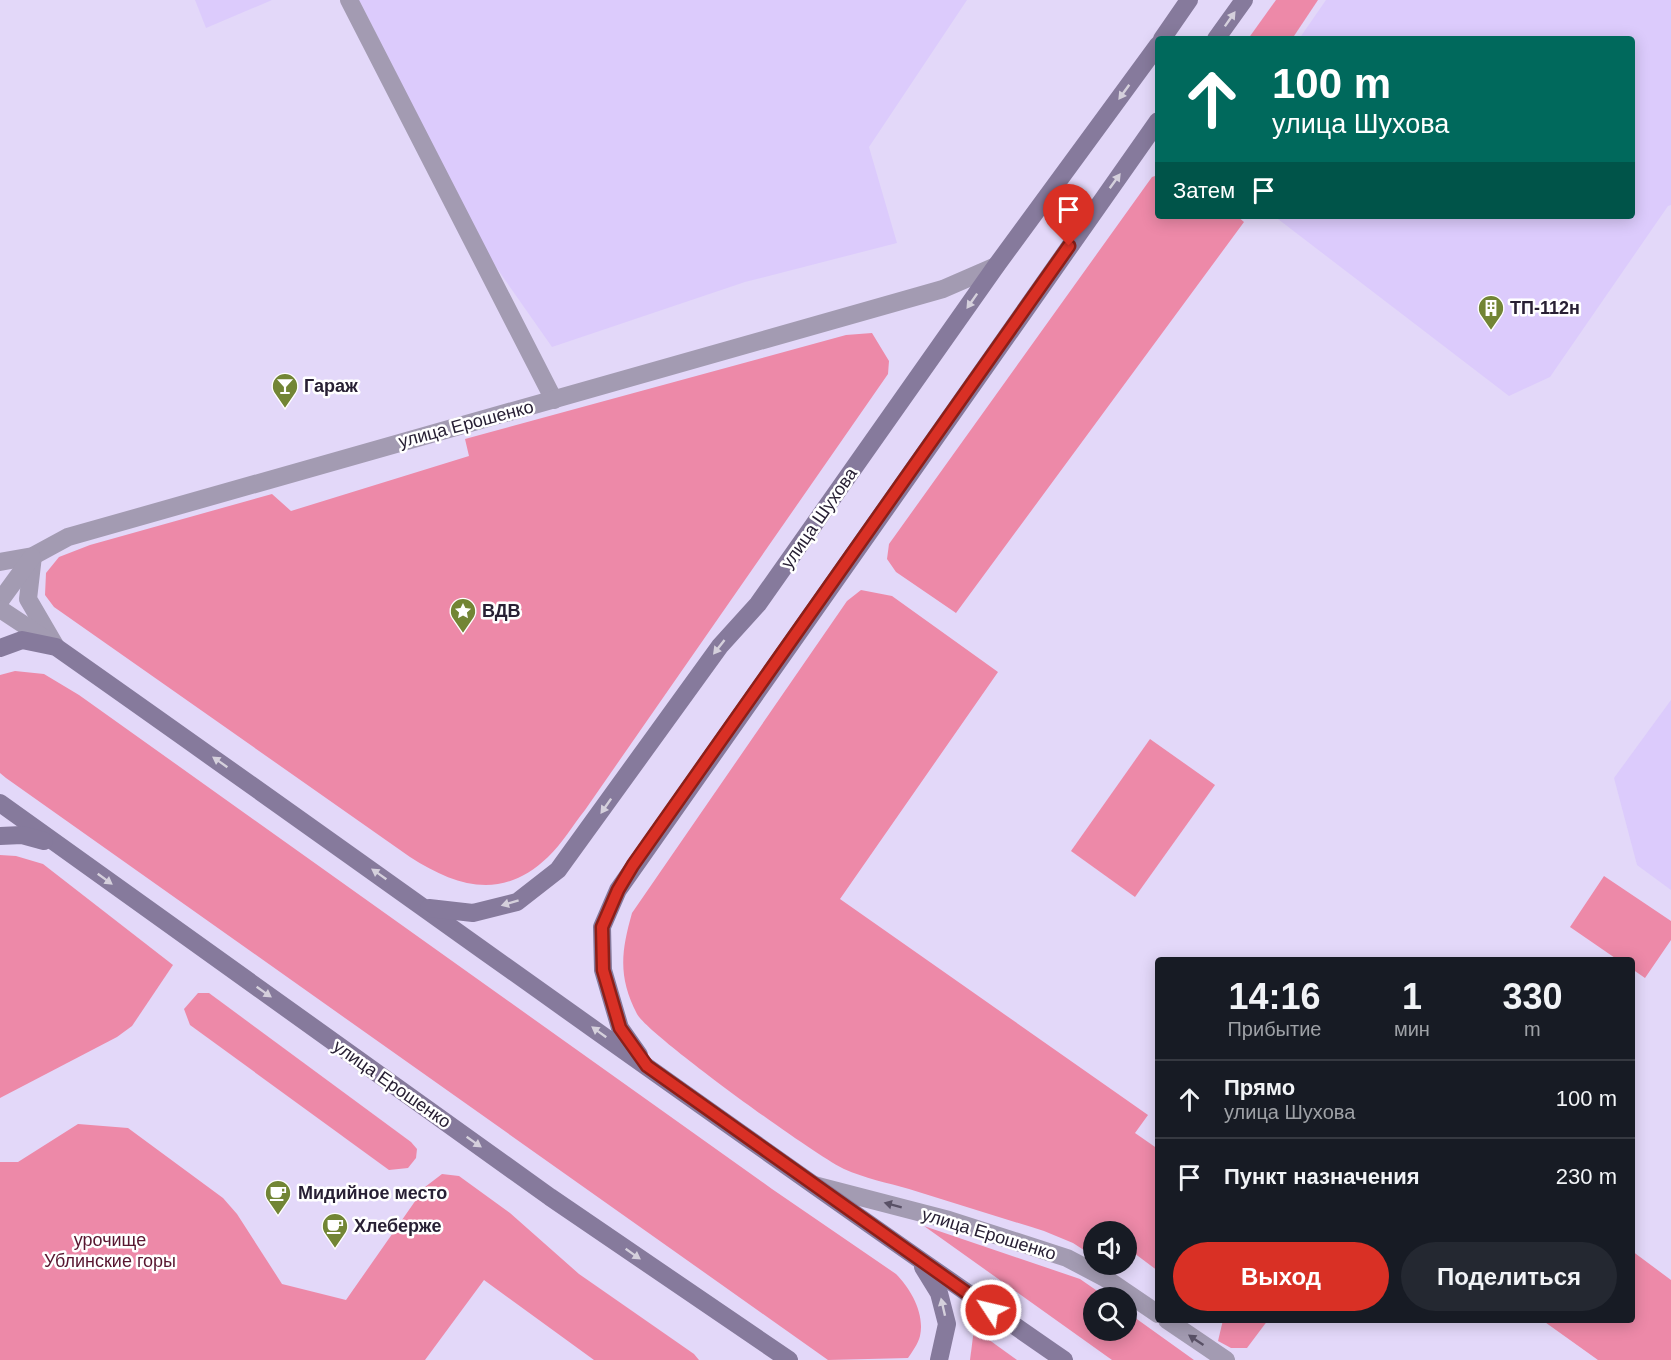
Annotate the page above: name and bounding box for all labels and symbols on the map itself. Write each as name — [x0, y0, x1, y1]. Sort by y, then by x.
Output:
one-way arrow — [1224, 12, 1236, 28]
one-way arrow — [1118, 84, 1130, 100]
one-way arrow — [1108, 174, 1120, 189]
pin — [1043, 184, 1094, 246]
one-way arrow — [966, 292, 978, 308]
building icon: ТП-112н — [1476, 293, 1506, 331]
place label: ТП-112н — [1510, 298, 1580, 318]
bar icon: Гараж — [270, 371, 300, 409]
place label: Гараж — [304, 376, 358, 396]
street label: улица Ерошенко — [396, 396, 536, 452]
street label: улица Шухова — [777, 463, 862, 572]
place icon: ВДВ — [448, 596, 478, 634]
place label: ВДВ — [482, 601, 521, 621]
one-way arrow — [714, 640, 726, 655]
one-way arrow — [212, 756, 228, 768]
one-way arrow — [600, 797, 612, 813]
one-way arrow — [372, 868, 388, 880]
one-way arrow — [96, 873, 112, 885]
one-way arrow — [501, 899, 519, 908]
one-way arrow — [256, 986, 271, 998]
one-way arrow — [592, 1026, 608, 1038]
street label: улица Ерошенко — [329, 1036, 455, 1132]
one-way arrow — [465, 1136, 481, 1148]
cafe icon: Мидийное место — [263, 1178, 293, 1216]
place label: Мидийное место — [298, 1183, 447, 1203]
one-way arrow — [883, 1200, 901, 1209]
street label: улица Ерошенко — [920, 1204, 1058, 1264]
cafe icon: Хлеберже — [320, 1211, 350, 1249]
place label: Хлеберже — [354, 1216, 441, 1236]
park label: урочище Ублинские горы — [44, 1230, 176, 1271]
one-way arrow — [625, 1248, 641, 1260]
position arrow — [959, 1278, 1023, 1342]
one-way arrow — [937, 1298, 947, 1317]
one-way arrow — [1188, 1335, 1204, 1346]

